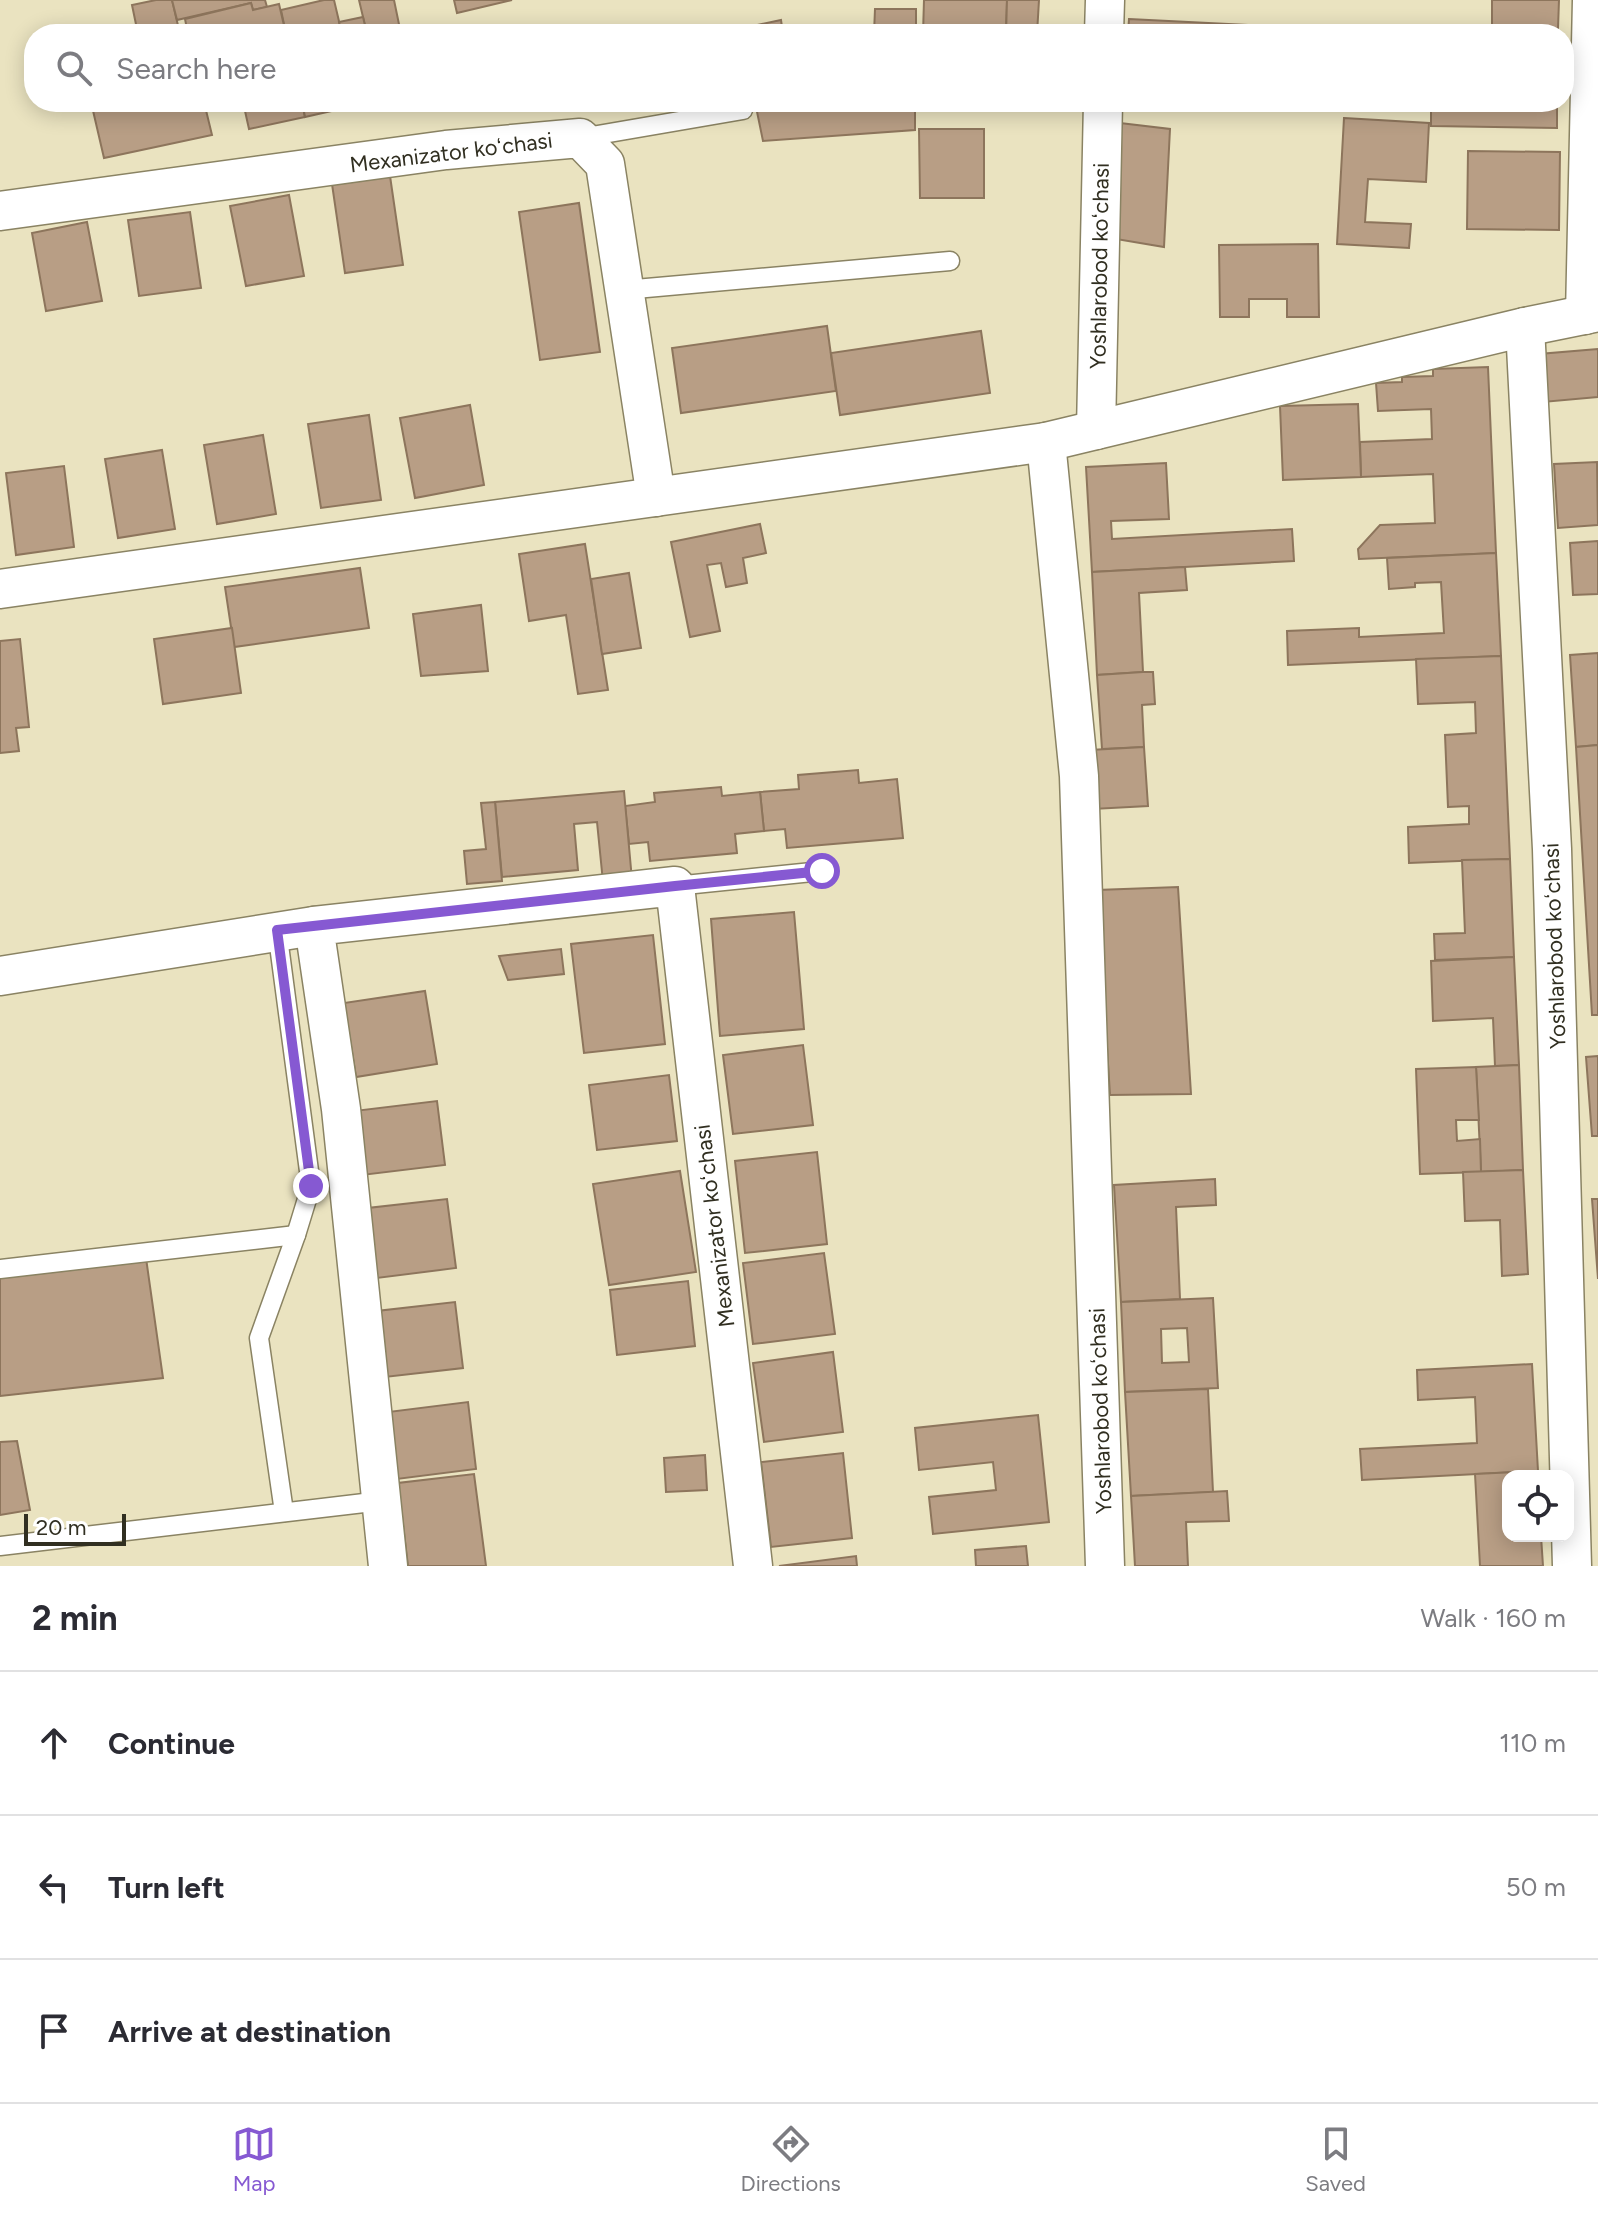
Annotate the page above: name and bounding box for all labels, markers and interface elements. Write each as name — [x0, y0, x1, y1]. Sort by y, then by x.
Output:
search box — [24, 24, 1574, 112]
icon: search — [52, 46, 96, 90]
text: Search here — [116, 50, 276, 87]
street label: Mexanizator koʻchasi — [348, 127, 554, 178]
street label: Yoshlarobod koʻchasi — [1084, 163, 1115, 369]
street label: Yoshlarobod koʻchasi — [1537, 842, 1572, 1050]
route start — [804, 853, 840, 889]
street label: Mexanizator koʻchasi — [689, 1123, 740, 1329]
route end — [293, 1168, 329, 1204]
street label: Yoshlarobod koʻchasi — [1083, 1307, 1118, 1515]
map controls — [1502, 1470, 1574, 1542]
button: locate — [1502, 1470, 1574, 1542]
scale bar — [24, 1510, 126, 1546]
text: 20 m — [36, 1514, 87, 1541]
text: 2 min — [32, 1598, 118, 1639]
text: Walk · 160 m — [1420, 1602, 1566, 1634]
icon: ahead — [32, 1721, 76, 1765]
text: Continue — [108, 1725, 235, 1762]
text: 110 m — [1499, 1727, 1566, 1759]
icon: left — [32, 1865, 76, 1909]
text: Turn left — [108, 1869, 225, 1906]
text: 50 m — [1506, 1871, 1566, 1903]
icon: arrive — [32, 2009, 76, 2053]
text: Arrive at destination — [108, 2013, 391, 2050]
tab: Map — [232, 2122, 276, 2197]
tab: Directions — [741, 2122, 841, 2197]
tab: Saved — [1305, 2122, 1366, 2197]

